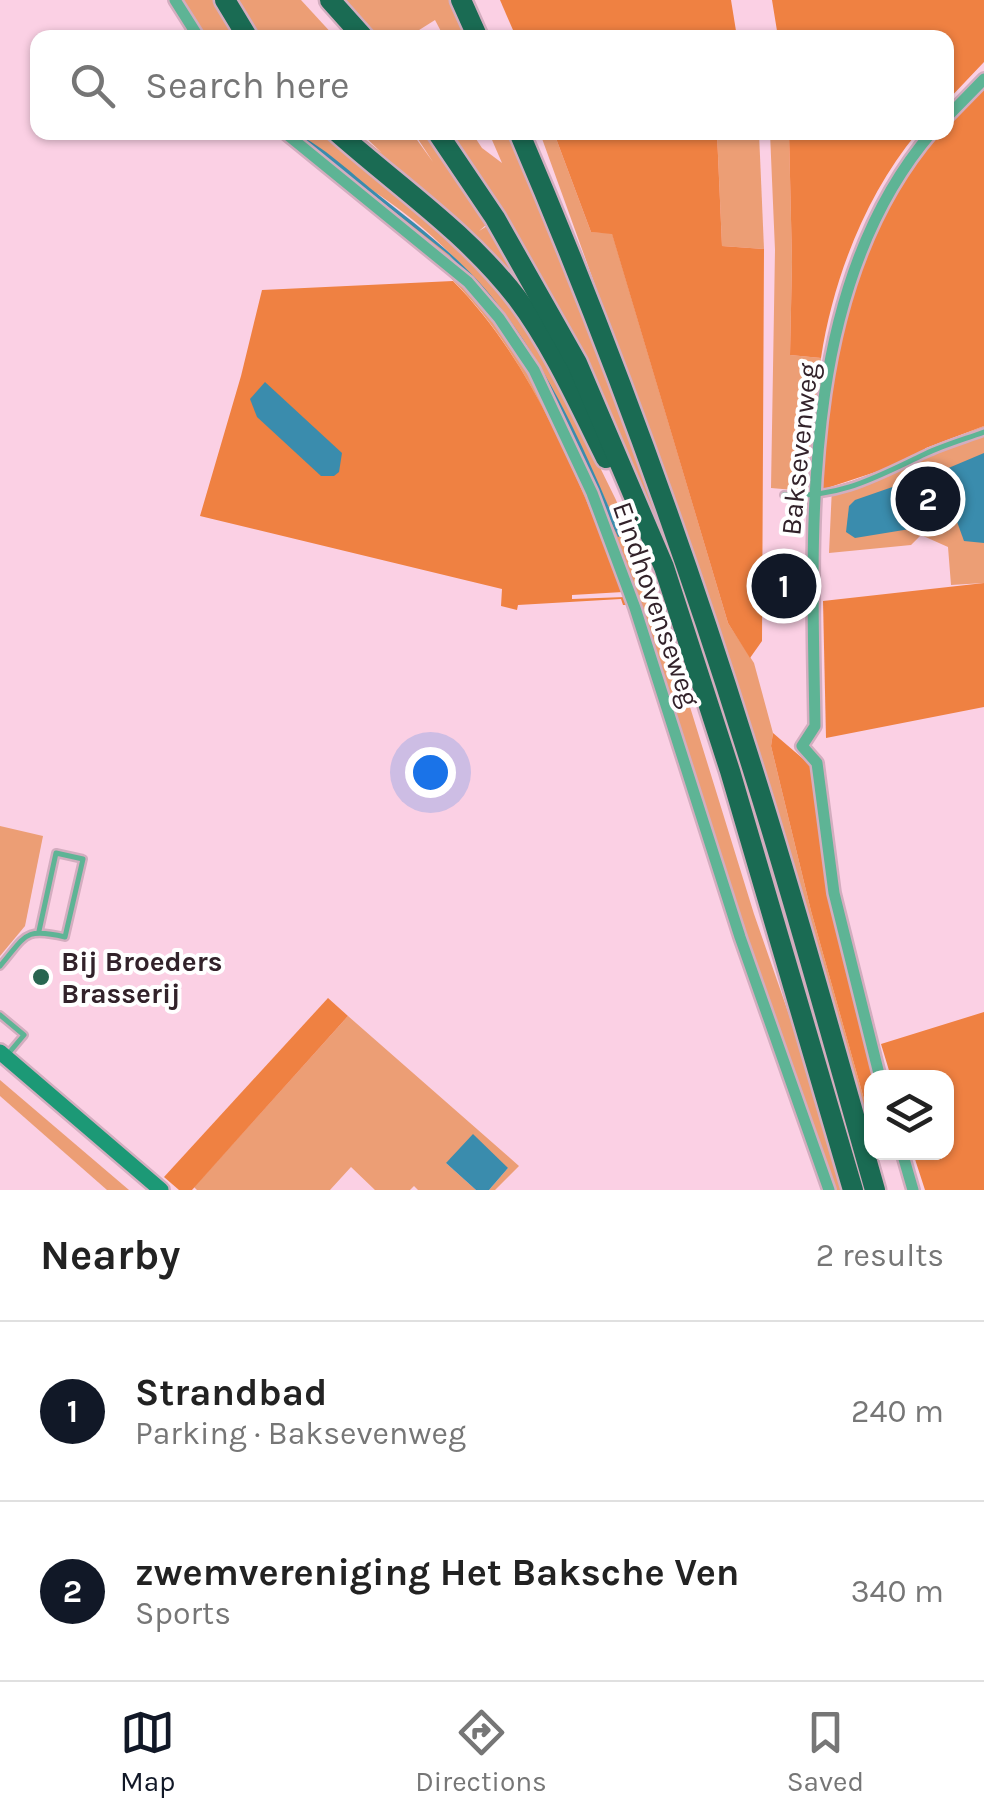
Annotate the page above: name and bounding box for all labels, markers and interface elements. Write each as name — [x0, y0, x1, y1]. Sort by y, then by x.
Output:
search box — [30, 30, 954, 140]
icon: search — [65, 58, 120, 113]
text: Search here — [145, 63, 349, 108]
street label: Baksevenweg — [774, 361, 825, 537]
pin: 2 — [896, 462, 960, 536]
street label: Eindhovenseweg — [606, 497, 707, 711]
pin: 1 — [752, 548, 816, 624]
your location — [405, 747, 456, 798]
place label: Bij Broeders Brasserij — [61, 945, 222, 1010]
marker: Bij Broeders Brasserij — [30, 966, 52, 988]
map controls — [864, 1070, 954, 1160]
button: layers — [864, 1070, 954, 1160]
text: Nearby — [40, 1230, 180, 1280]
text: 2 results — [816, 1237, 944, 1274]
text: Strandbad — [135, 1370, 327, 1415]
text: 1 — [67, 1393, 78, 1430]
text: 240 m — [851, 1393, 944, 1430]
text: Parking · Baksevenweg — [135, 1415, 466, 1452]
text: zwemvereniging Het Baksche Ven — [135, 1550, 740, 1595]
text: 2 — [63, 1573, 82, 1610]
text: 340 m — [851, 1573, 944, 1610]
text: Sports — [135, 1595, 231, 1632]
tab: Map — [120, 1705, 175, 1798]
tab: Directions — [415, 1705, 547, 1798]
tab: Saved — [787, 1705, 864, 1798]

